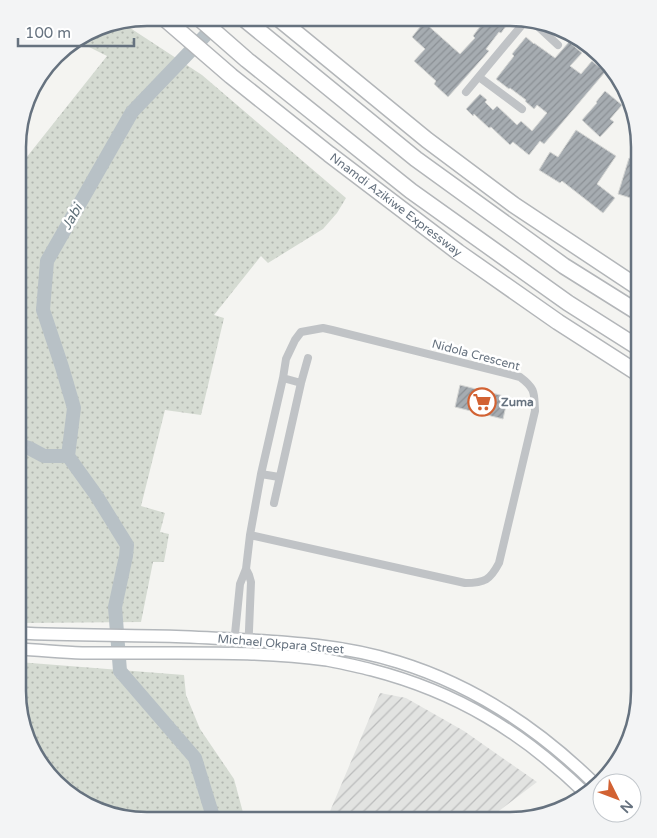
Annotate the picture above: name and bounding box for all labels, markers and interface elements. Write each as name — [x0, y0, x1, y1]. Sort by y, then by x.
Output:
scale bar — [18, 15, 134, 47]
text: 100 m — [25, 24, 71, 42]
street label: Nnamdi Azikiwe Expressway — [327, 150, 465, 260]
water label: Jabi — [58, 200, 87, 233]
street label: Nidola Crescent — [431, 337, 522, 374]
supermarket icon: Zuma — [467, 387, 497, 417]
place label: Zuma — [501, 395, 534, 409]
street label: Michael Okpara Street — [217, 631, 345, 657]
north arrow — [592, 773, 642, 823]
text: N — [616, 796, 636, 816]

